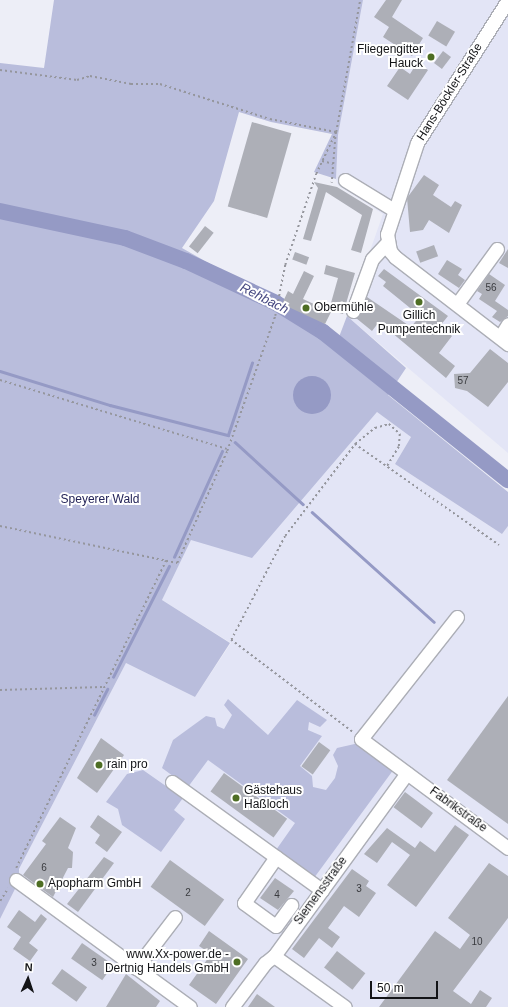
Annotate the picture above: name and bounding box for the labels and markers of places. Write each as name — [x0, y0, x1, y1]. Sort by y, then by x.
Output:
place label: Fliegengitter Hauck — [357, 43, 423, 71]
marker: Fliegengitter Hauck — [426, 52, 436, 62]
marker: Gillich Pumpentechnik — [414, 297, 424, 307]
place label: Obermühle — [314, 301, 373, 315]
marker: Obermühle — [301, 303, 311, 313]
place label: Gillich Pumpentechnik — [378, 309, 460, 337]
place label: rain pro — [107, 758, 148, 772]
marker: rain pro — [94, 760, 104, 770]
place label: Gästehaus Haßloch — [244, 784, 302, 812]
marker: Gästehaus Haßloch — [231, 793, 241, 803]
place label: Apopharm GmbH — [48, 877, 141, 891]
marker: Apopharm GmbH — [35, 879, 45, 889]
place label: www.Xx-power.de - Dertnig Handels GmbH — [105, 948, 229, 976]
marker: www.Xx-power.de - Dertnig Handels GmbH — [232, 957, 242, 967]

